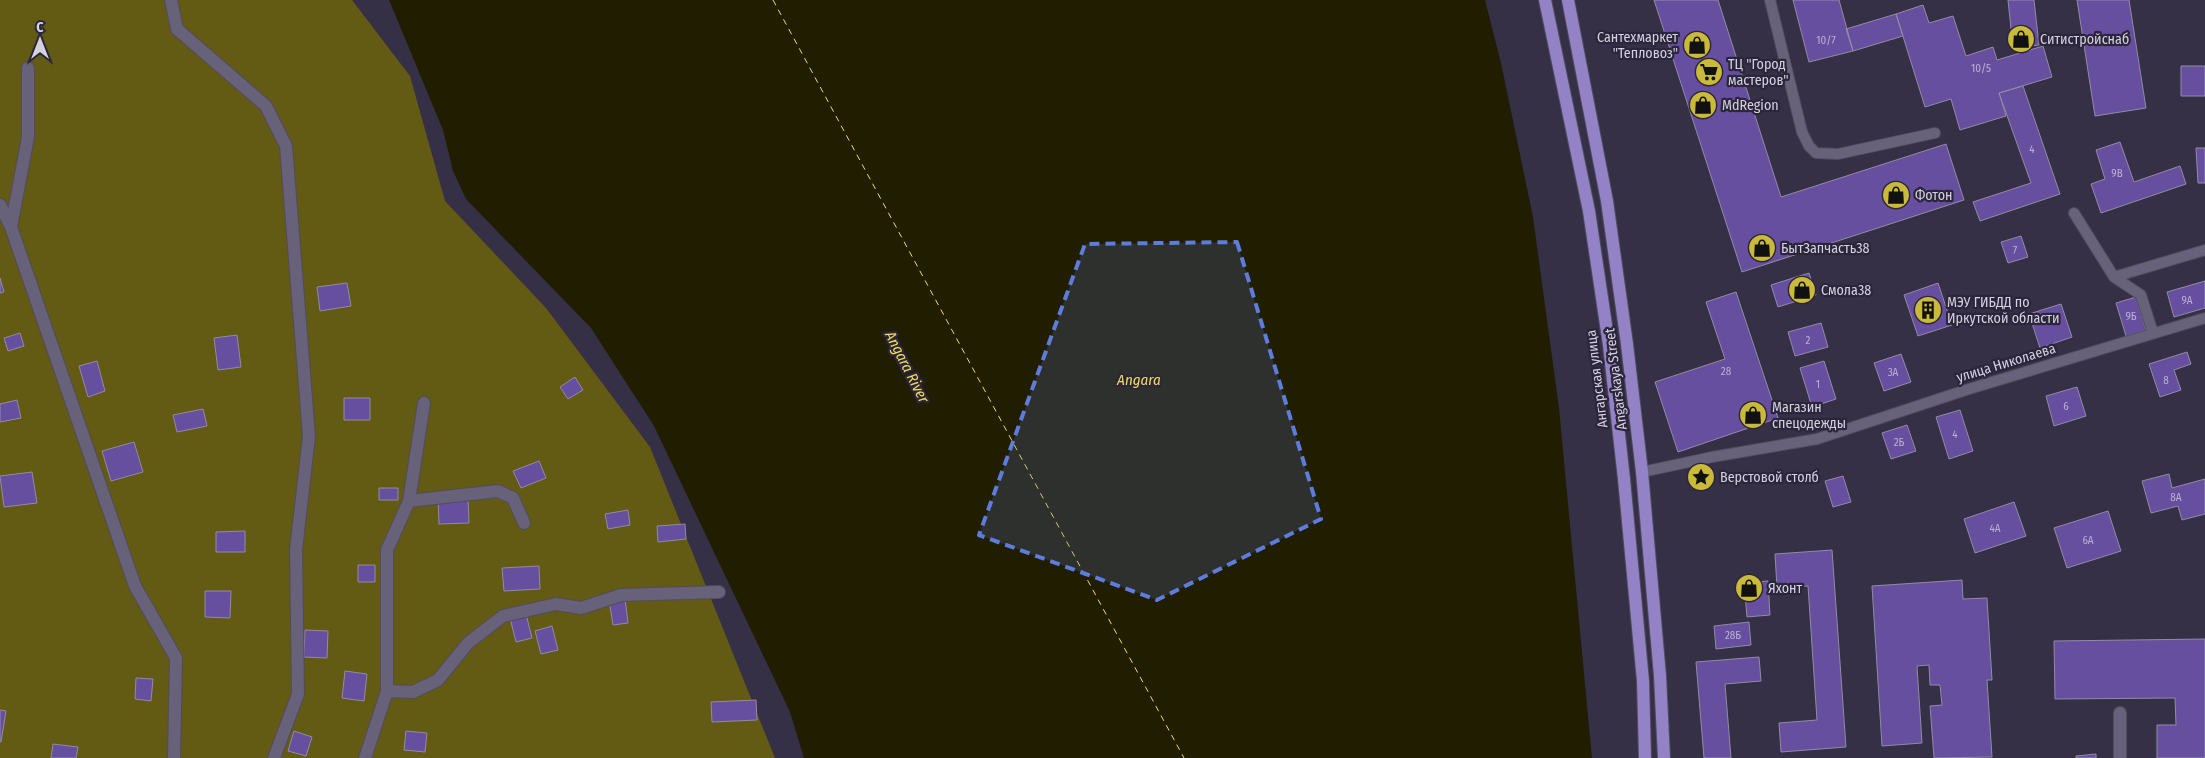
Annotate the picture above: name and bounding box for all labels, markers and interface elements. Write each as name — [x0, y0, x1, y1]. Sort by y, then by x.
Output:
north arrow — [15, 15, 65, 65]
text: С — [36, 19, 44, 36]
shop icon: Ситистройснаб — [2006, 24, 2036, 54]
place label: Сантехмаркет "Тепловоз" — [1597, 29, 1678, 62]
shop icon: Сантехмаркет "Тепловоз" — [1682, 30, 1712, 60]
place label: Ситистройснаб — [2040, 31, 2129, 48]
house number: 10/7 — [1816, 34, 1836, 47]
place label: ТЦ "Город мастеров" — [1728, 56, 1789, 89]
supermarket icon: ТЦ "Город мастеров" — [1694, 57, 1724, 87]
house number: 10/5 — [1971, 62, 1991, 75]
shop icon: MdRegion — [1688, 90, 1718, 120]
place label: MdRegion — [1722, 97, 1779, 114]
house number: 4 — [2029, 143, 2035, 156]
house number: 9В — [2111, 167, 2123, 180]
shop icon: Фотон — [1881, 180, 1911, 210]
place label: Фотон — [1915, 187, 1953, 204]
shop icon: БытЗапчасть38 — [1747, 233, 1777, 263]
place label: БытЗапчасть38 — [1781, 240, 1870, 257]
house number: 7 — [2013, 244, 2018, 257]
shop icon: Смола38 — [1787, 275, 1817, 305]
place label: Смола38 — [1821, 282, 1871, 299]
place label: МЭУ ГИБДД по Иркутской области — [1947, 294, 2059, 327]
house number: 9А — [2181, 294, 2193, 307]
building icon: МЭУ ГИБДД по Иркутской области — [1913, 295, 1943, 325]
house number: 9Б — [2125, 310, 2137, 323]
water label: Angara River — [881, 327, 933, 407]
street label: Angarskaya Street — [1601, 327, 1631, 431]
street label: Ангарская улица — [1583, 329, 1611, 429]
house number: 2 — [1806, 334, 1811, 347]
street label: улица Николаева — [1954, 340, 2058, 386]
house number: 28 — [1721, 365, 1732, 378]
house number: 3А — [1888, 366, 1899, 379]
water label: Angara — [1116, 371, 1161, 389]
house number: 8 — [2163, 374, 2169, 387]
house number: 1 — [1816, 378, 1820, 391]
place label: Магазин спецодежды — [1772, 399, 1846, 432]
shop icon: Магазин спецодежды — [1738, 400, 1768, 430]
house number: 6 — [2063, 400, 2069, 413]
house number: 4 — [1952, 428, 1958, 441]
house number: 2Б — [1894, 436, 1905, 449]
place icon: Верстовой столб — [1686, 462, 1716, 492]
place label: Верстовой столб — [1720, 469, 1819, 486]
house number: 8А — [2170, 491, 2182, 504]
house number: 4А — [1989, 522, 2001, 535]
house number: 6А — [2082, 534, 2094, 547]
shop icon: Яхонт — [1734, 573, 1764, 603]
place label: Яхонт — [1768, 580, 1803, 597]
house number: 28Б — [1725, 629, 1741, 642]

